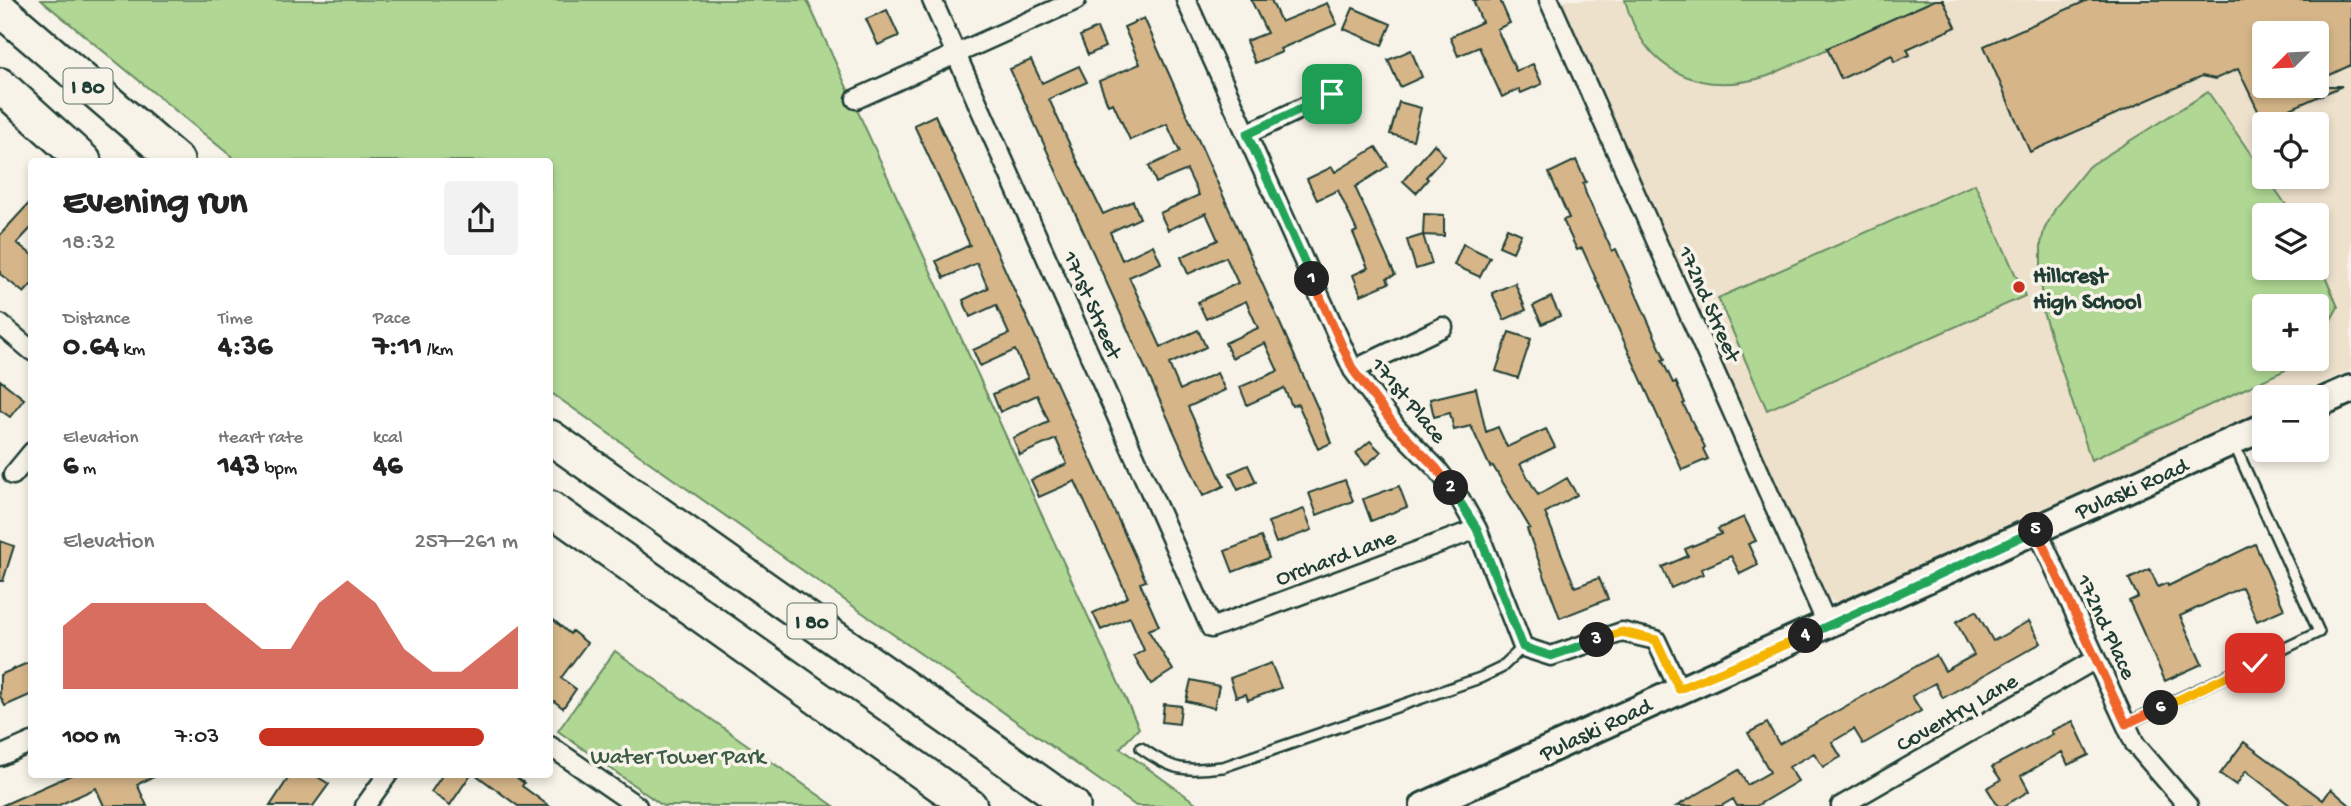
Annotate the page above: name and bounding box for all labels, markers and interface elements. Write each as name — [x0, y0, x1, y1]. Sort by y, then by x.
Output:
north arrow — [2252, 21, 2329, 98]
map controls — [2252, 21, 2329, 462]
pin — [1302, 64, 1362, 124]
road number: I 80 — [64, 68, 112, 104]
icon: arrive — [1313, 75, 1351, 113]
button: locate — [2252, 112, 2329, 189]
button: share — [444, 181, 518, 255]
text: Evening run — [63, 182, 247, 226]
button: layers — [2252, 203, 2329, 280]
text: 18:32 — [63, 230, 115, 257]
street label: 172nd Street — [1670, 242, 1746, 368]
street label: 171st Street — [1055, 246, 1127, 365]
pin: 1 — [1294, 262, 1330, 296]
place label: Hillcrest High School — [2033, 264, 2142, 317]
text: 1 — [1308, 267, 1315, 290]
marker: Hillcrest High School — [2011, 279, 2027, 295]
button: + — [2252, 294, 2329, 371]
text: Distance — [63, 308, 130, 331]
text: Time — [218, 308, 253, 331]
text: Pace — [373, 308, 410, 331]
text: 0.64 — [63, 331, 119, 366]
text: 4:36 — [218, 331, 272, 366]
text: 7:11 — [373, 331, 422, 366]
text: km — [119, 339, 145, 362]
text: /km — [422, 339, 453, 362]
street label: 171st Place — [1363, 352, 1452, 451]
button: − — [2252, 385, 2329, 462]
text: Elevation — [63, 427, 139, 450]
text: Heart rate — [218, 427, 303, 450]
text: kcal — [373, 427, 403, 450]
text: 6 — [63, 450, 78, 485]
text: 143 — [218, 450, 260, 485]
text: 46 — [373, 450, 402, 485]
street label: Pulaski Road — [2071, 453, 2194, 527]
text: m — [78, 458, 96, 481]
text: bpm — [260, 458, 297, 481]
pin: 2 — [1434, 470, 1468, 505]
text: 2 — [1446, 476, 1455, 499]
pin: 5 — [2018, 512, 2054, 548]
text: 5 — [2031, 518, 2041, 541]
street label: Orchard Lane — [1272, 525, 1401, 594]
text: Elevation — [63, 529, 154, 556]
text: 257–261 m — [415, 529, 518, 556]
street label: 172nd Place — [2068, 570, 2141, 685]
road number: I 80 — [788, 604, 836, 638]
pin: 4 — [1788, 618, 1824, 654]
pin: 3 — [1580, 622, 1614, 658]
text: 4 — [1801, 624, 1810, 647]
text: 3 — [1592, 628, 1601, 651]
pin — [2225, 633, 2285, 693]
icon: check — [2236, 644, 2274, 682]
street label: Coventry Lane — [1892, 668, 2024, 760]
pin: 6 — [2144, 690, 2178, 726]
street label: Pulaski Road — [1535, 693, 1658, 769]
text: 6 — [2156, 696, 2165, 719]
text: 100 m — [63, 724, 120, 751]
text: 7:03 — [175, 724, 219, 751]
park label: Water Tower Park — [590, 745, 768, 772]

